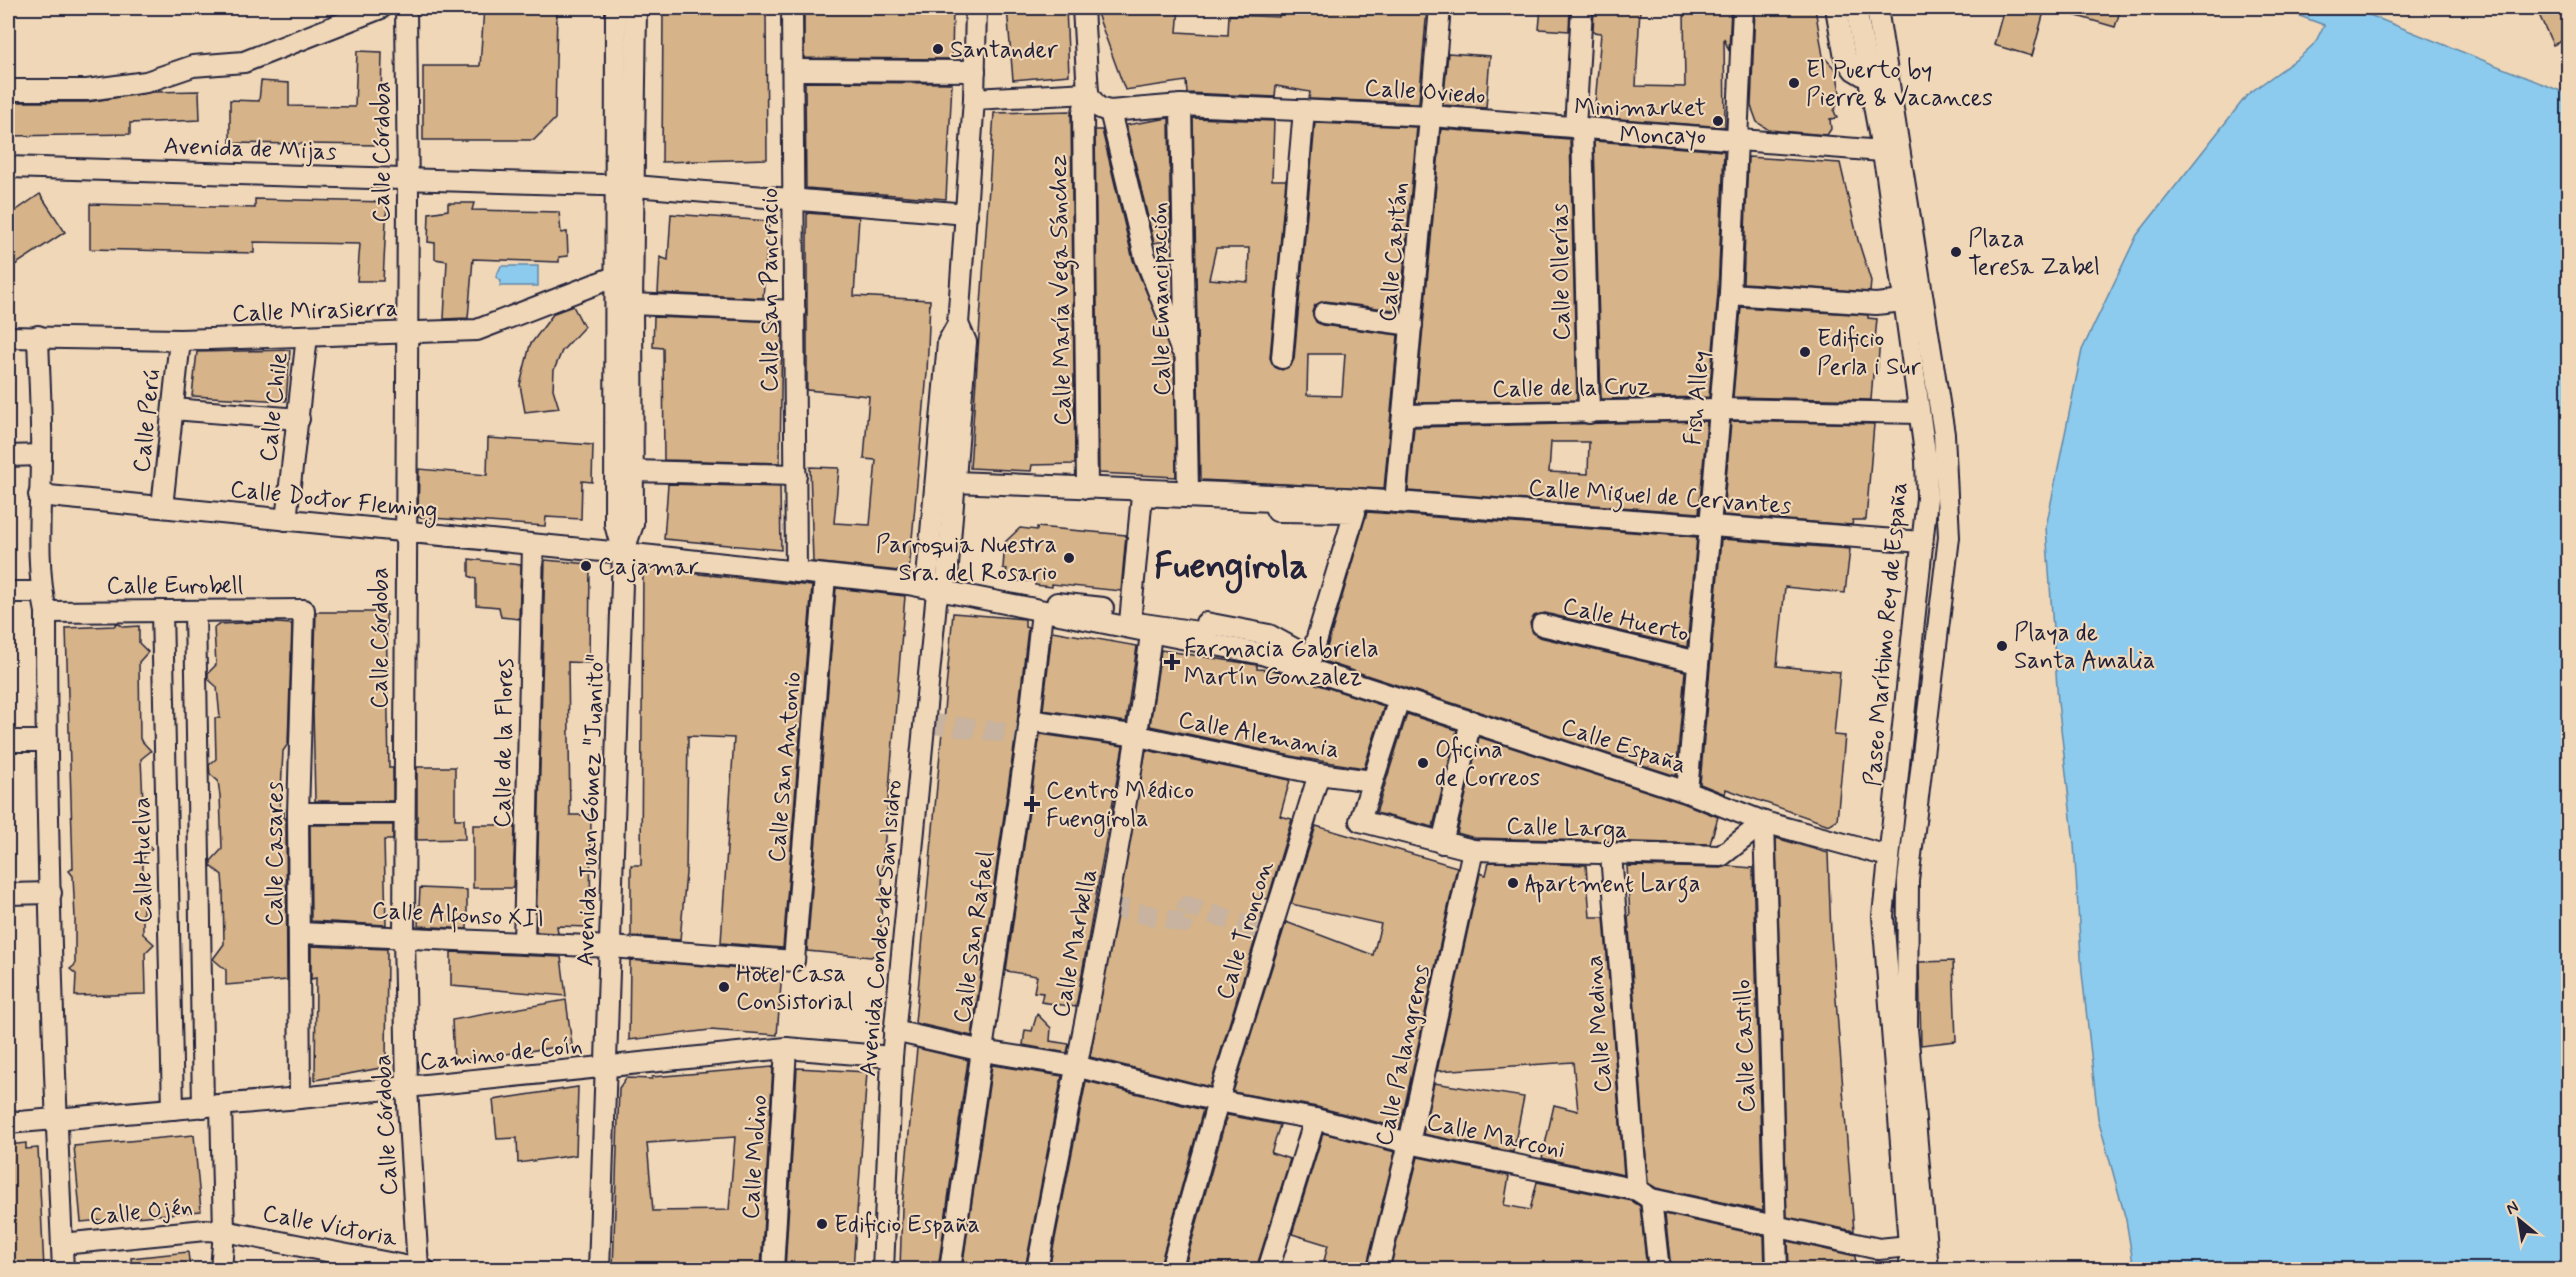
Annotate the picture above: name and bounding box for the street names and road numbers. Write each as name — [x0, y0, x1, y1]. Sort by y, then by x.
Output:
street label: Calle Oviedo — [1363, 73, 1486, 112]
street label: Calle Córdoba — [367, 81, 398, 223]
street label: Avenida de Mijas — [163, 131, 337, 168]
street label: Calle María Vega Sánchez — [1044, 154, 1082, 426]
street label: Calle Capitán — [1373, 181, 1416, 323]
street label: Calle San Pancracio — [755, 188, 786, 392]
street label: Calle Emancipación — [1144, 202, 1179, 396]
street label: Calle Ollerías — [1545, 203, 1578, 341]
street label: Calle Mirasierra — [231, 293, 399, 330]
street label: Fish Alley — [1678, 350, 1717, 447]
street label: Calle Chile — [253, 351, 296, 463]
street label: Calle Perú — [127, 368, 168, 474]
street label: Calle de la Cruz — [1492, 372, 1650, 405]
street label: Calle Miguel de Cervantes — [1527, 473, 1793, 525]
street label: Calle Doctor Fleming — [228, 474, 439, 529]
street label: Paseo Marítimo Rey de España — [1858, 480, 1915, 788]
street label: Calle Córdoba — [365, 567, 396, 709]
street label: Calle Eurobell — [107, 571, 244, 602]
street label: Calle Huerto — [1560, 591, 1692, 650]
street label: Avenida Juan Gómez "Juanito" — [571, 653, 612, 967]
street label: Calle de la Flores — [488, 658, 521, 828]
street label: Calle San Antonio — [762, 670, 809, 864]
street label: Calle Alemania — [1175, 705, 1342, 766]
street label: Calle España — [1557, 712, 1690, 781]
street label: Avenida Condes de San Isidro — [853, 778, 910, 1078]
street label: Calle Casares — [260, 781, 291, 927]
street label: Calle Huelva — [127, 797, 160, 923]
street label: Calle Larga — [1506, 811, 1628, 848]
street label: Calle San Rafael — [947, 849, 1002, 1025]
street label: Calle Troncon — [1210, 857, 1281, 1004]
street label: Calle Marbella — [1046, 866, 1105, 1020]
street label: Calle Alfonso XII — [371, 896, 545, 937]
street label: Calle Medina — [1579, 954, 1620, 1094]
street label: Calle Palangreros — [1369, 961, 1438, 1149]
street label: Calle Castillo — [1728, 979, 1763, 1113]
street label: Camino de Coín — [418, 1031, 584, 1078]
street label: Calle Córdoba — [367, 1053, 406, 1196]
street label: Calle Molino — [736, 1094, 775, 1220]
street label: Calle Marconi — [1424, 1107, 1568, 1166]
street label: Calle Ojén — [88, 1192, 194, 1233]
street label: Calle Victoria — [260, 1198, 400, 1255]

